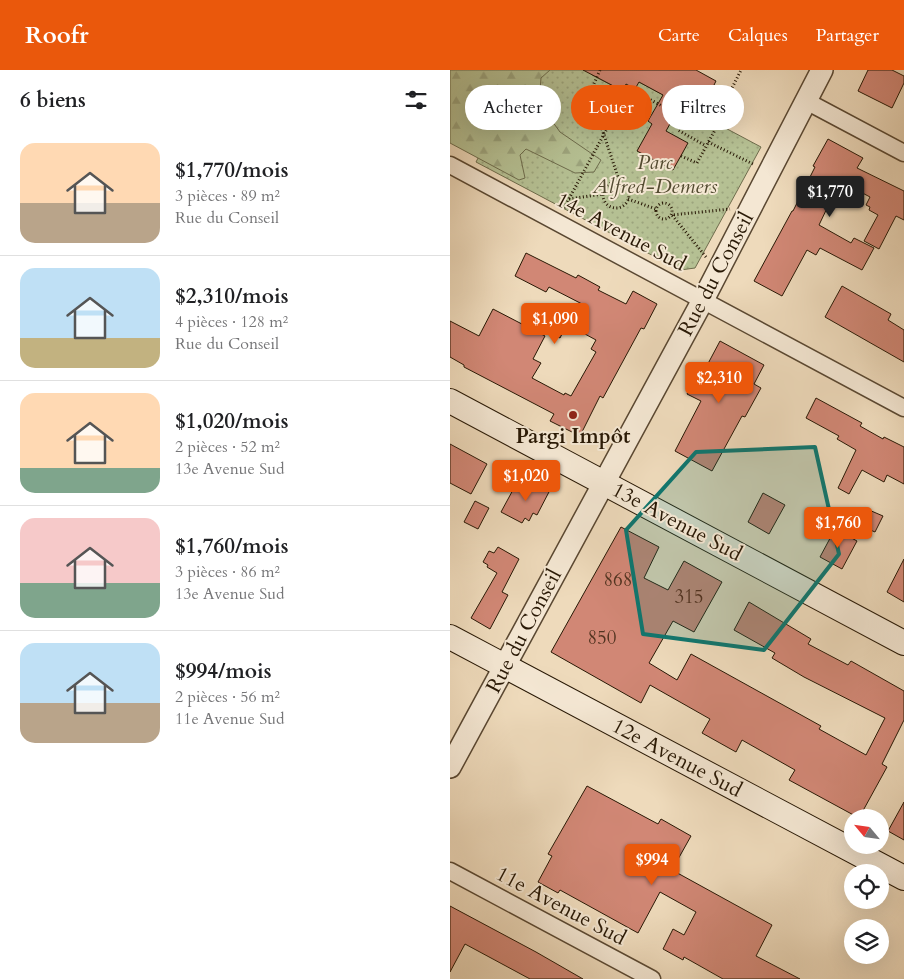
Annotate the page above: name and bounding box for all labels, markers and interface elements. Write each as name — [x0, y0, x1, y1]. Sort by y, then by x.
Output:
text: Roofr — [25, 19, 89, 52]
text: Carte — [658, 23, 700, 48]
text: Calques — [728, 23, 788, 48]
text: Partager — [816, 23, 879, 48]
chip: Acheter — [465, 85, 561, 130]
chip: Louer — [571, 85, 652, 130]
chip: Filtres — [662, 85, 744, 130]
text: 6 biens — [20, 86, 86, 115]
icon: filters — [402, 86, 430, 114]
park label: Parc Alfred-Demers — [592, 148, 717, 201]
text: $1,770/mois — [175, 156, 288, 185]
icon: home — [60, 163, 120, 223]
pin: $1,770 — [789, 176, 871, 218]
text: $1,770 — [807, 181, 853, 203]
text: 3 pièces · 89 m² — [175, 185, 280, 207]
street label: 14e Avenue Sud — [551, 185, 691, 279]
text: Rue du Conseil — [175, 207, 279, 229]
street label: Rue du Conseil — [671, 207, 761, 341]
text: $2,310/mois — [175, 282, 288, 311]
icon: home — [60, 288, 120, 348]
pin: $1,090 — [514, 302, 596, 345]
text: $1,090 — [532, 308, 578, 330]
text: 4 pièces · 128 m² — [175, 311, 288, 333]
text: Rue du Conseil — [175, 333, 279, 355]
pin: $2,310 — [678, 362, 760, 404]
text: $2,310 — [696, 367, 742, 389]
text: $1,020/mois — [175, 407, 288, 436]
marker: Pargi Impôt — [567, 409, 579, 421]
icon: home — [60, 413, 120, 473]
place label: Pargi Impôt — [516, 422, 631, 451]
text: 2 pièces · 52 m² — [175, 436, 280, 458]
text: 13e Avenue Sud — [175, 458, 284, 480]
pin: $1,020 — [485, 460, 567, 502]
text: $1,020 — [503, 465, 549, 487]
street label: 13e Avenue Sud — [607, 475, 747, 569]
pin: $1,760 — [797, 506, 879, 549]
text: $1,760 — [815, 512, 861, 534]
text: $1,760/mois — [175, 532, 288, 561]
icon: home — [60, 538, 120, 598]
text: 3 pièces · 86 m² — [175, 561, 280, 583]
street label: Rue du Conseil — [479, 564, 569, 698]
house number: 868 — [603, 567, 633, 593]
text: 13e Avenue Sud — [175, 583, 284, 605]
house number: 315 — [674, 584, 704, 610]
house number: 850 — [587, 625, 617, 651]
text: $994/mois — [175, 657, 272, 686]
icon: home — [60, 663, 120, 723]
text: 2 pièces · 56 m² — [175, 686, 280, 708]
text: 11e Avenue Sud — [175, 708, 284, 730]
street label: 12e Avenue Sud — [607, 711, 747, 805]
north arrow — [844, 809, 889, 854]
map controls — [844, 809, 889, 964]
pin: $994 — [622, 844, 682, 886]
text: $994 — [636, 849, 668, 871]
street label: 11e Avenue Sud — [491, 859, 631, 953]
button: locate — [844, 864, 889, 909]
button: layers — [844, 919, 889, 964]

